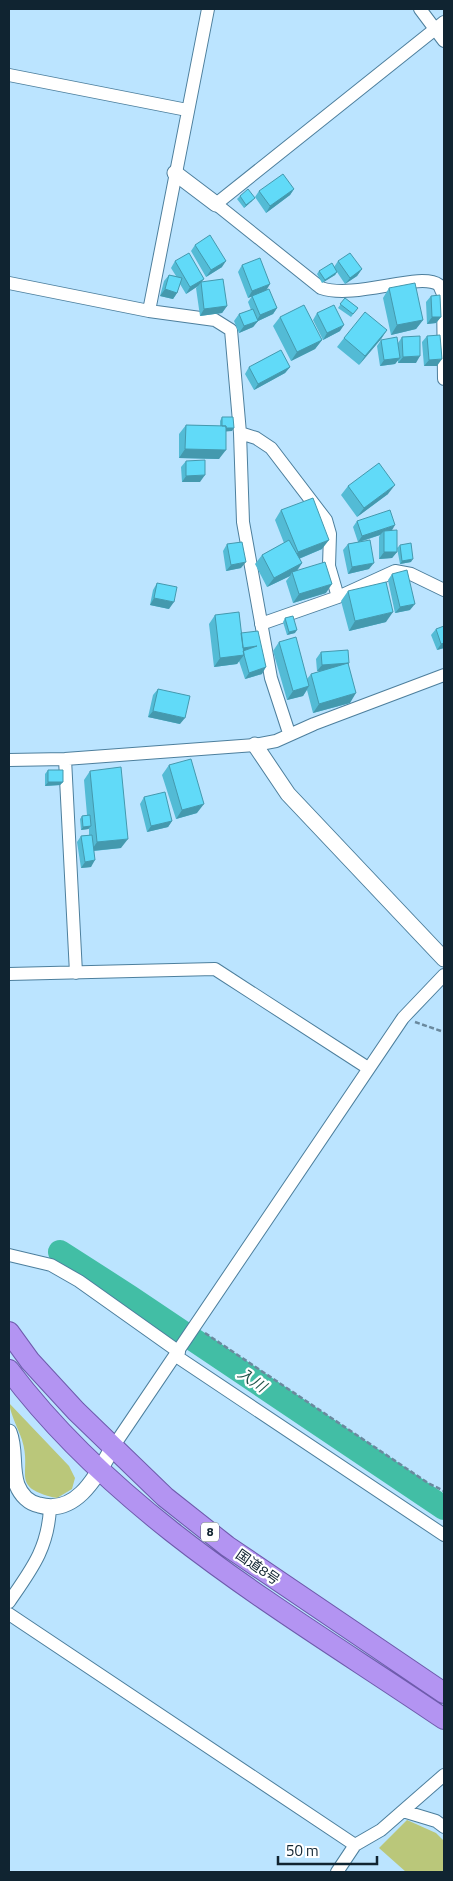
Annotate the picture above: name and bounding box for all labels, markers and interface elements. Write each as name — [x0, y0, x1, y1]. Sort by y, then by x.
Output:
water label: 入川 — [233, 1362, 273, 1399]
road number: 8 — [201, 1522, 219, 1541]
street label: 国道8号 — [232, 1544, 285, 1589]
scale bar — [278, 1834, 377, 1866]
text: 50 m — [286, 1839, 319, 1862]

